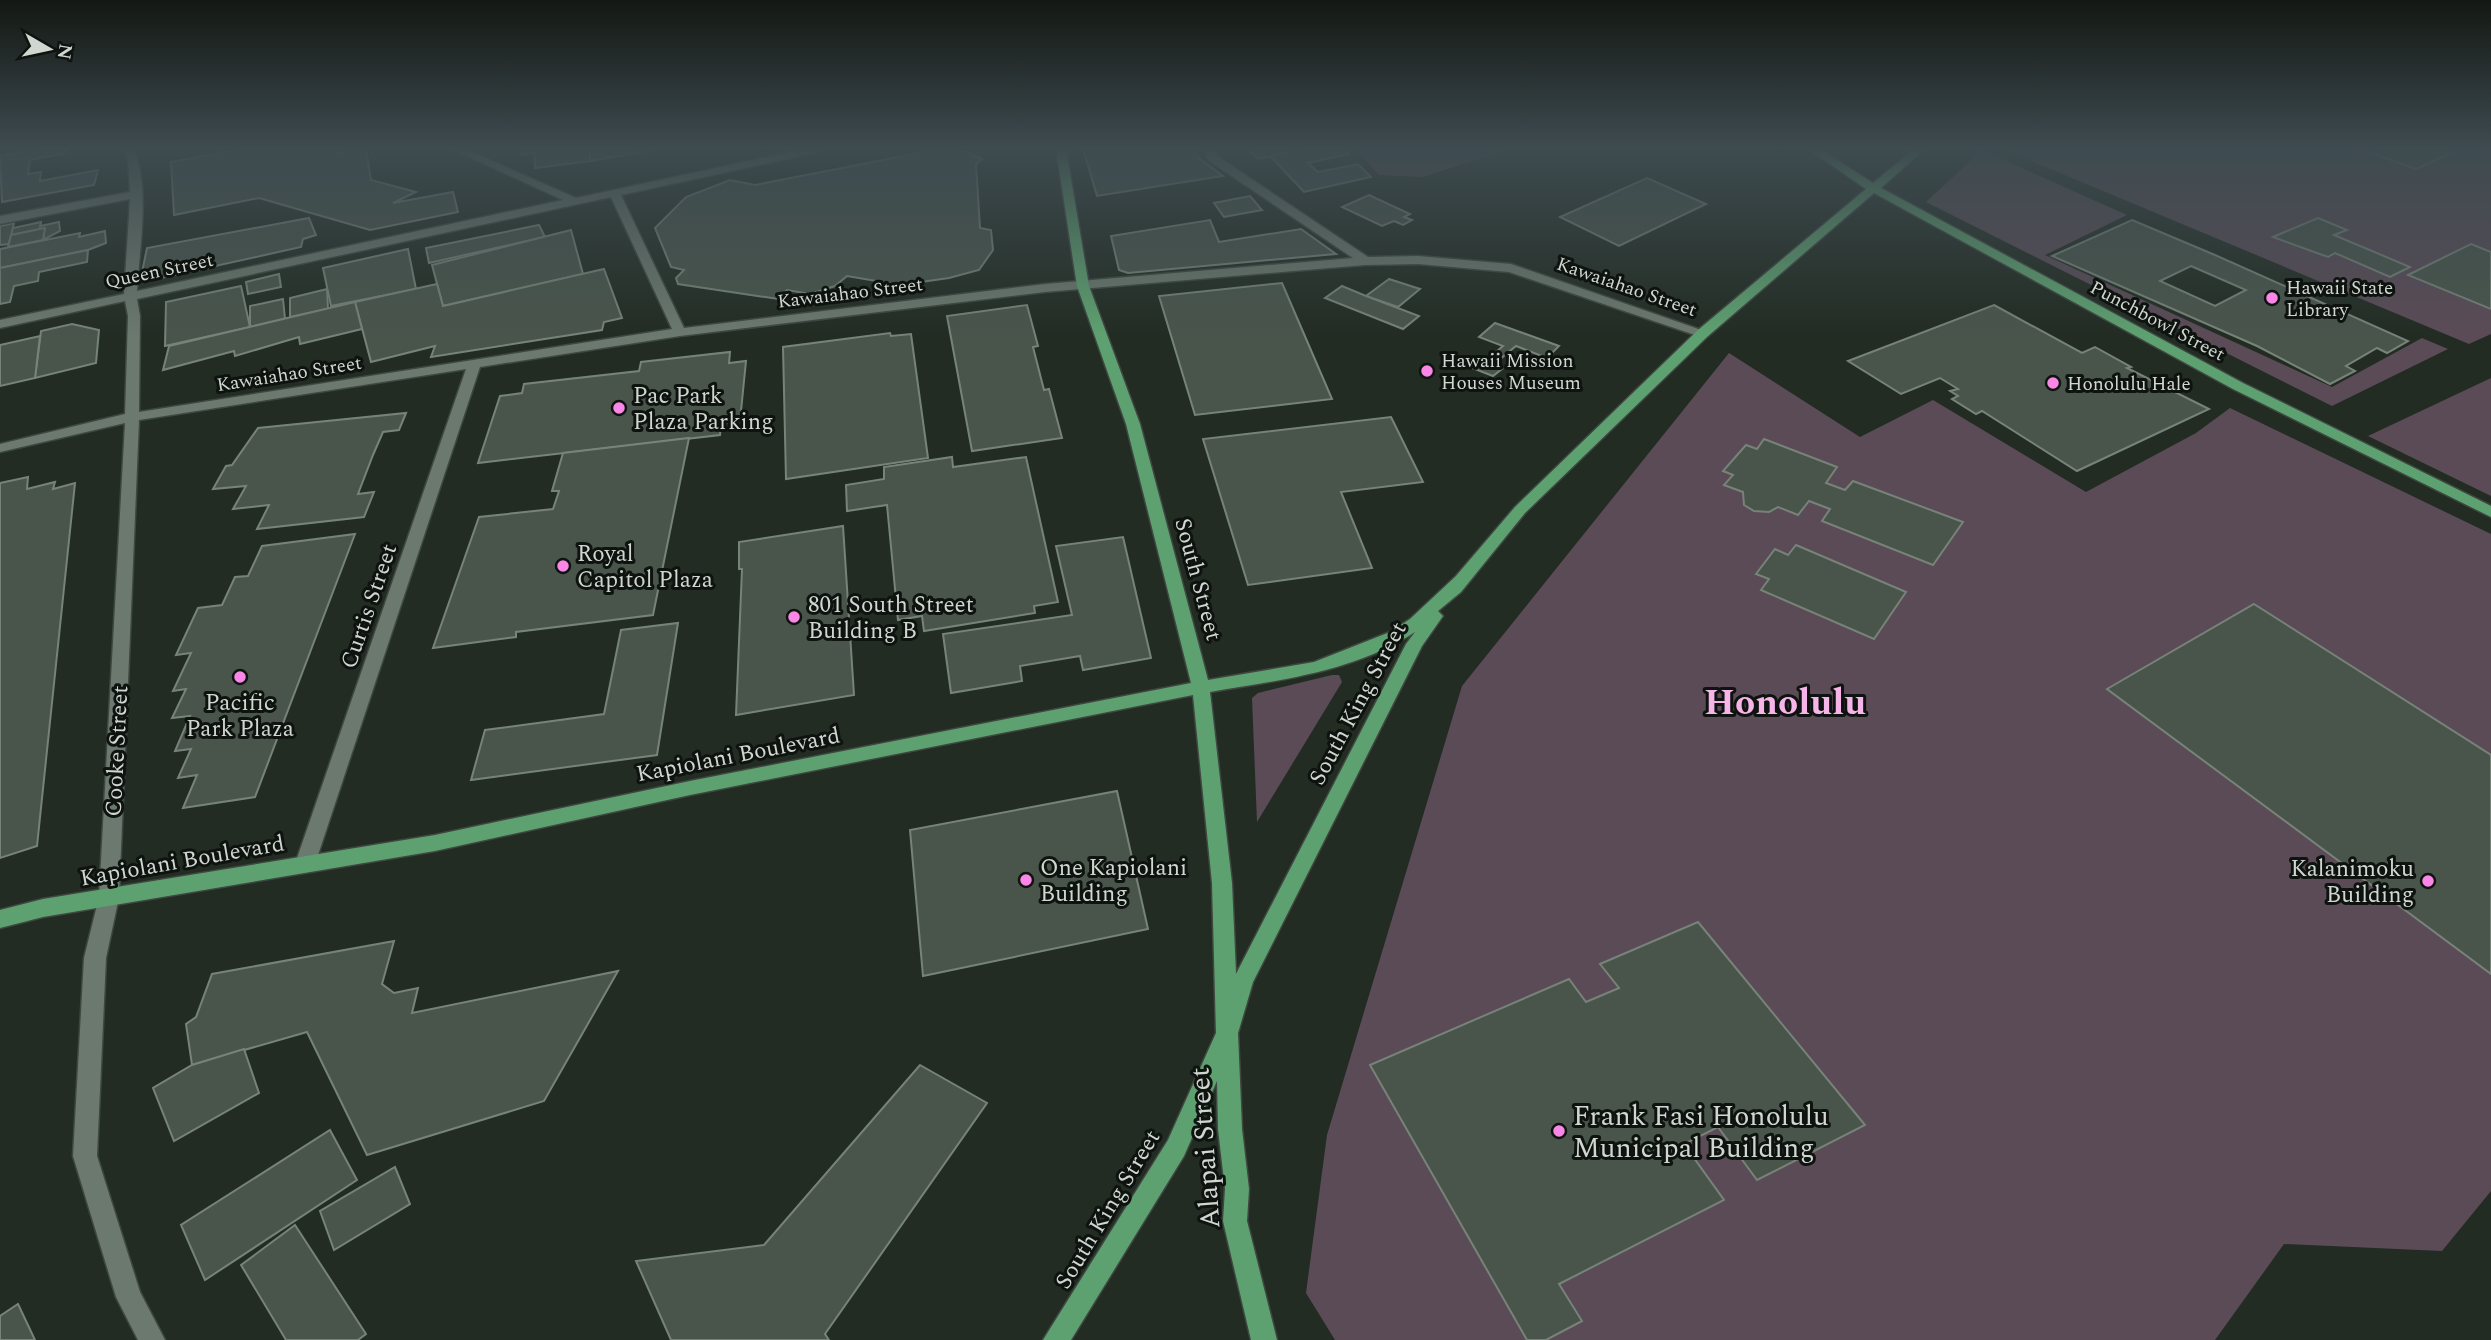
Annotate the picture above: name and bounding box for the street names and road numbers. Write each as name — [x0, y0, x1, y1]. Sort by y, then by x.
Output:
street label: Queen Street — [102, 246, 216, 297]
street label: Kawaiahao Street — [1553, 250, 1701, 325]
street label: Kawaiahao Street — [776, 270, 925, 317]
street label: Punchbowl Street — [2085, 273, 2230, 369]
street label: Kawaiahao Street — [215, 349, 364, 400]
street label: South Street — [1164, 514, 1231, 645]
street label: Curtis Street — [332, 539, 407, 674]
street label: South King Street — [1300, 616, 1416, 792]
street label: Cooke Street — [97, 685, 138, 818]
street label: Kapiolani Boulevard — [633, 719, 843, 792]
street label: Kapiolani Boulevard — [77, 826, 287, 897]
street label: Alapai Street — [1178, 1066, 1233, 1230]
street label: South King Street — [1047, 1123, 1170, 1296]

